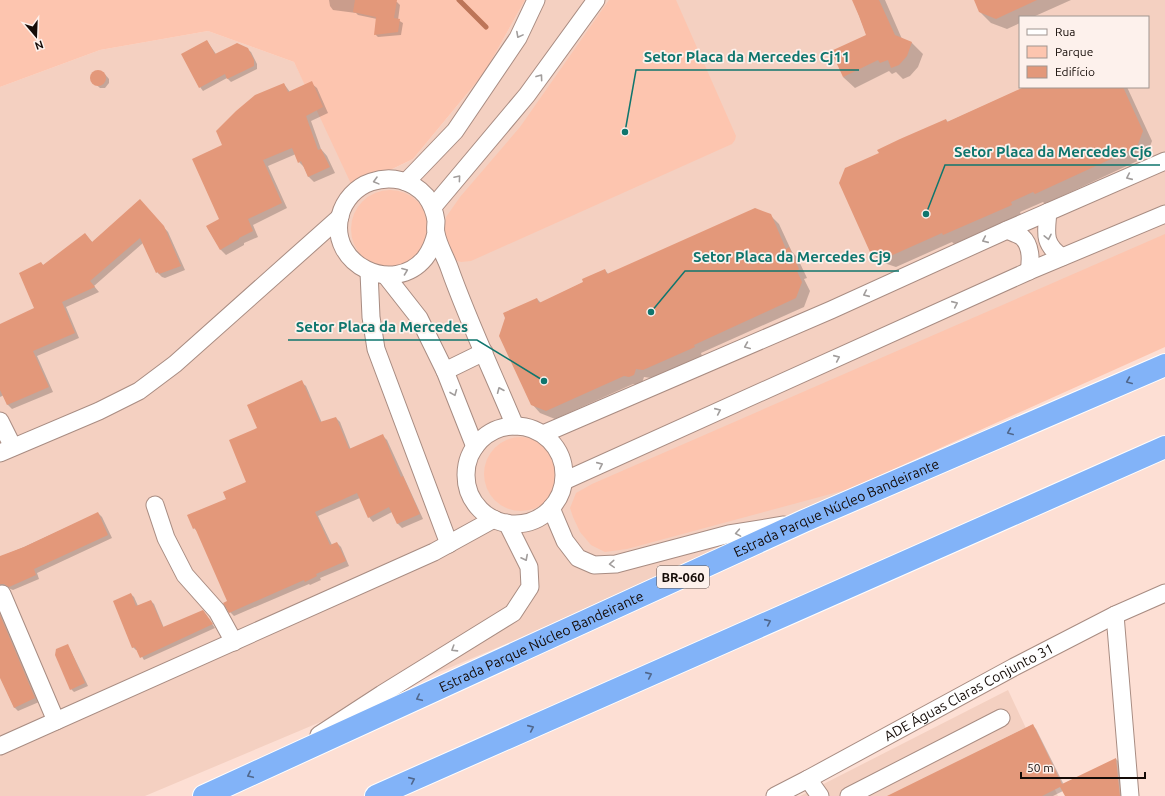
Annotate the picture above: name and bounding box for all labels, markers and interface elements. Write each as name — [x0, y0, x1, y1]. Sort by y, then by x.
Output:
north arrow — [16, 16, 56, 56]
legend — [1019, 16, 1149, 88]
text: Rua — [1055, 25, 1076, 38]
one-way arrow — [516, 31, 523, 38]
text: N — [33, 38, 45, 52]
callout: Setor Placa da Mercedes Cj11 — [636, 43, 859, 70]
text: Parque — [1055, 45, 1093, 58]
text: Setor Placa da Mercedes Cj11 — [644, 48, 850, 65]
text: Edifício — [1055, 65, 1095, 78]
one-way arrow — [535, 74, 543, 81]
callout: Setor Placa da Mercedes Cj6 — [945, 138, 1160, 165]
text: Setor Placa da Mercedes Cj6 — [954, 143, 1152, 160]
one-way arrow — [1126, 172, 1133, 180]
one-way arrow — [453, 175, 460, 182]
one-way arrow — [372, 176, 379, 185]
one-way arrow — [1043, 234, 1051, 241]
one-way arrow — [981, 235, 989, 243]
callout: Setor Placa da Mercedes Cj9 — [685, 244, 899, 271]
text: Setor Placa da Mercedes Cj9 — [693, 248, 891, 265]
one-way arrow — [401, 268, 409, 276]
one-way arrow — [863, 289, 870, 297]
one-way arrow — [951, 301, 958, 309]
callout: Setor Placa da Mercedes — [288, 313, 477, 340]
text: Setor Placa da Mercedes — [296, 318, 468, 335]
one-way arrow — [744, 341, 751, 349]
one-way arrow — [832, 355, 840, 363]
one-way arrow — [1126, 376, 1133, 384]
one-way arrow — [497, 386, 505, 394]
one-way arrow — [449, 389, 457, 397]
one-way arrow — [714, 408, 722, 416]
one-way arrow — [1006, 427, 1014, 435]
street label: Estrada Parque Núcleo Bandeirante — [731, 456, 942, 560]
one-way arrow — [595, 462, 603, 470]
one-way arrow — [735, 528, 741, 536]
one-way arrow — [520, 554, 528, 561]
one-way arrow — [609, 560, 615, 569]
road number: BR-060 — [657, 566, 709, 588]
street label: Estrada Parque Núcleo Bandeirante — [437, 588, 646, 695]
one-way arrow — [764, 619, 772, 627]
street label: ADE Águas Claras Conjunto 31 — [881, 640, 1056, 744]
one-way arrow — [451, 644, 458, 652]
one-way arrow — [645, 672, 653, 680]
one-way arrow — [415, 693, 423, 701]
one-way arrow — [527, 724, 534, 732]
scale bar — [1021, 754, 1145, 780]
text: 50 m — [1027, 761, 1054, 774]
one-way arrow — [246, 770, 254, 778]
one-way arrow — [407, 777, 415, 785]

